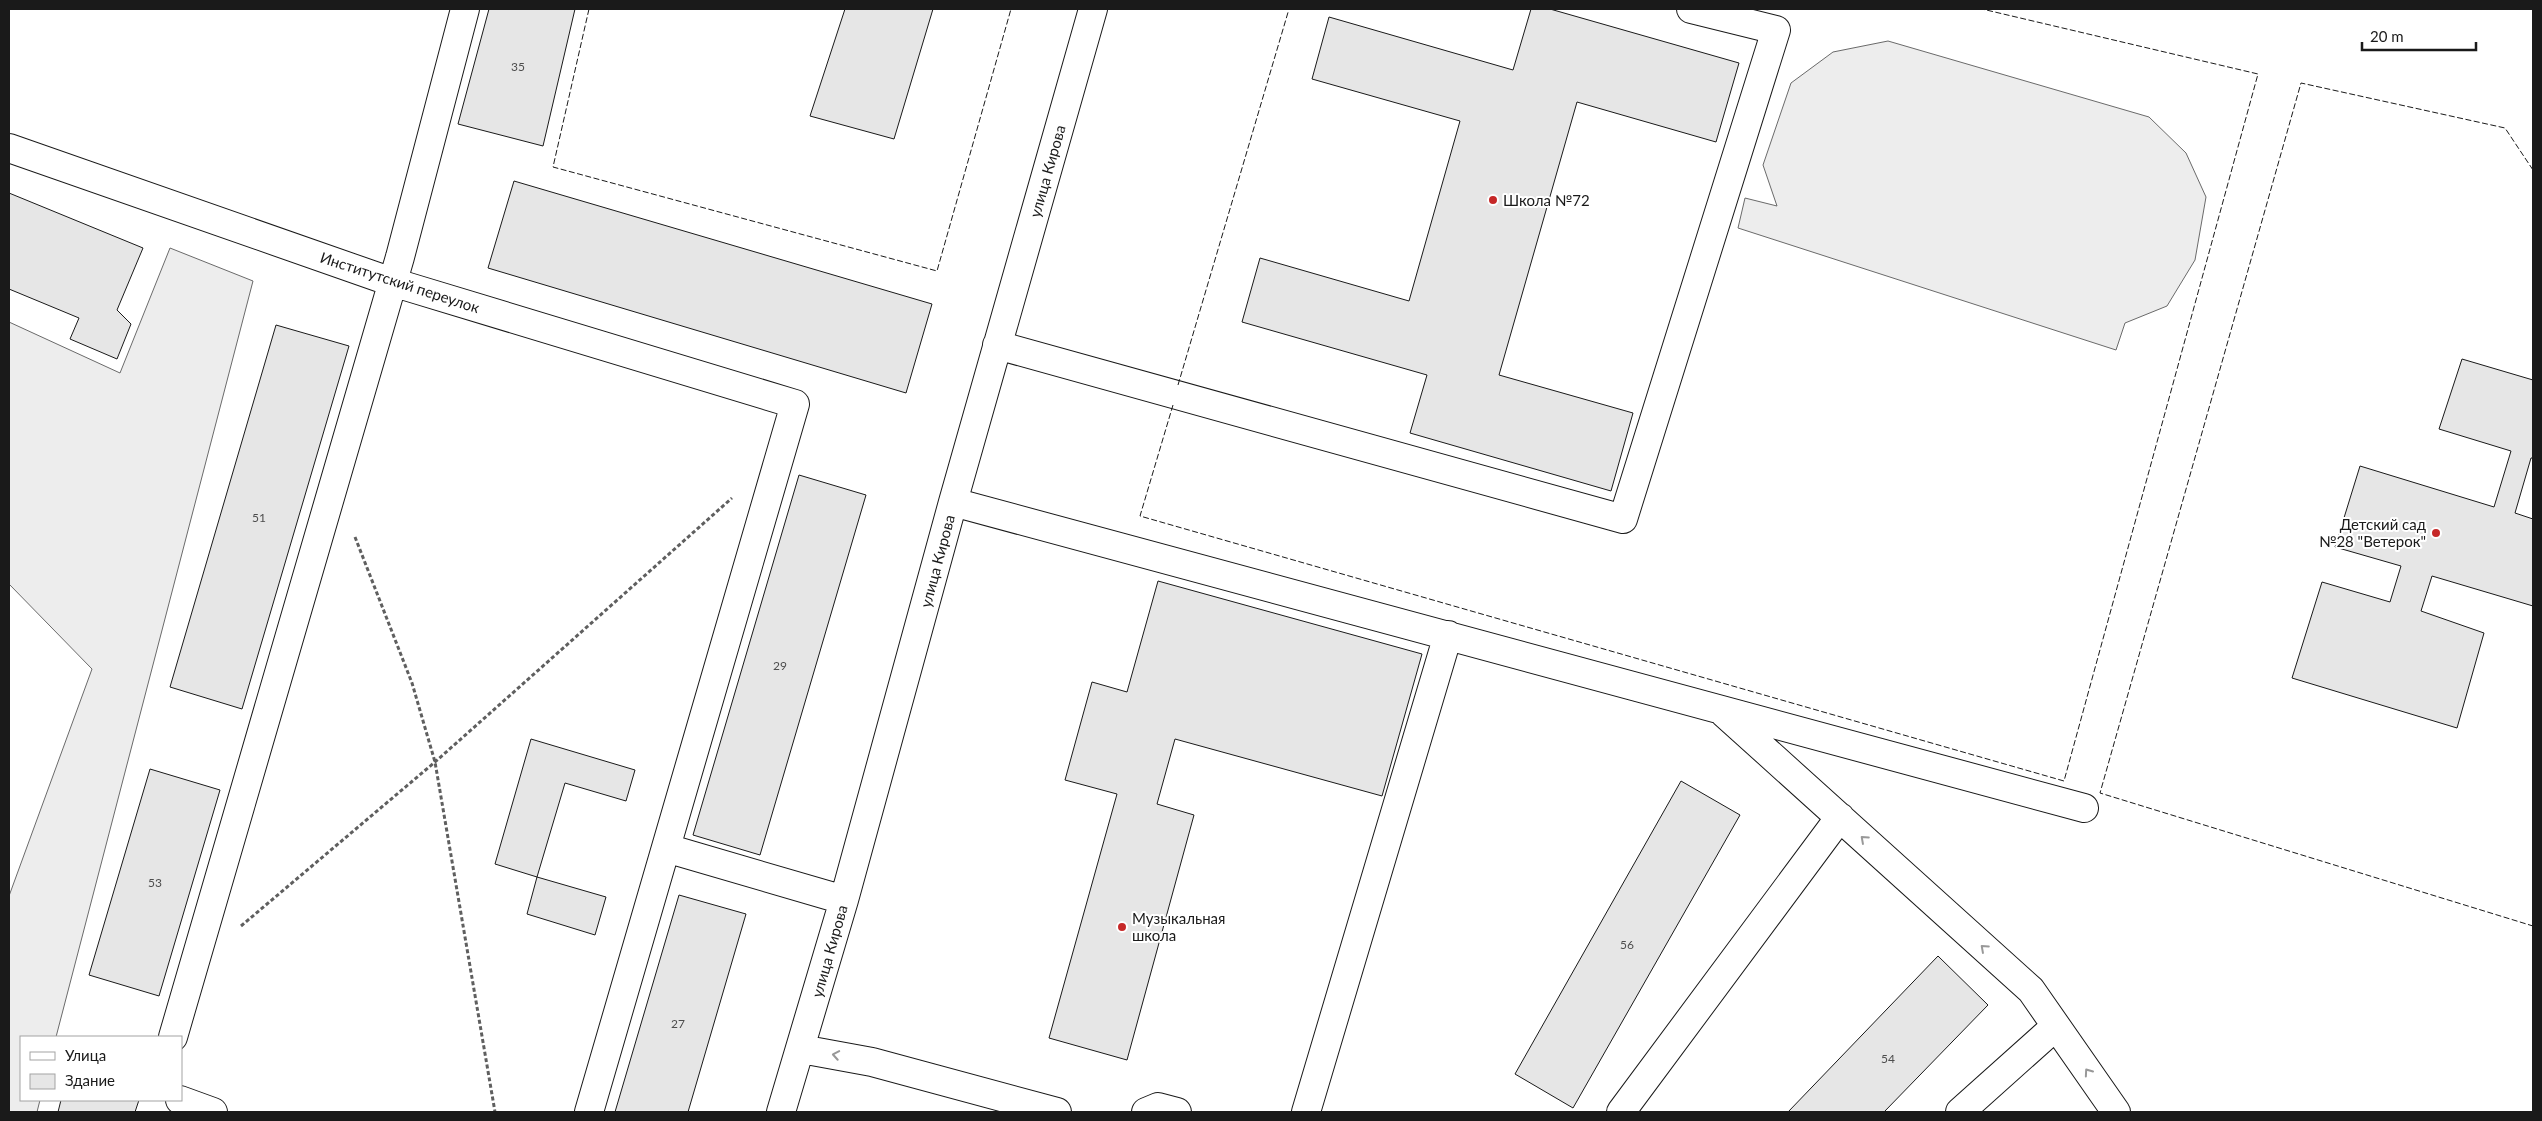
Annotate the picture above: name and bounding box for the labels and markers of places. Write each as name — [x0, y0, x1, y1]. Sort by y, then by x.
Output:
place label: Школа №72 — [1503, 191, 1590, 209]
marker: Школа №72 — [1487, 194, 1499, 206]
place label: Детский сад №28 "Ветерок" — [2319, 515, 2426, 550]
marker: Детский сад №28 "Ветерок" — [2430, 527, 2442, 539]
place label: Музыкальная школа — [1132, 909, 1225, 944]
marker: Музыкальная школа — [1116, 921, 1128, 933]

